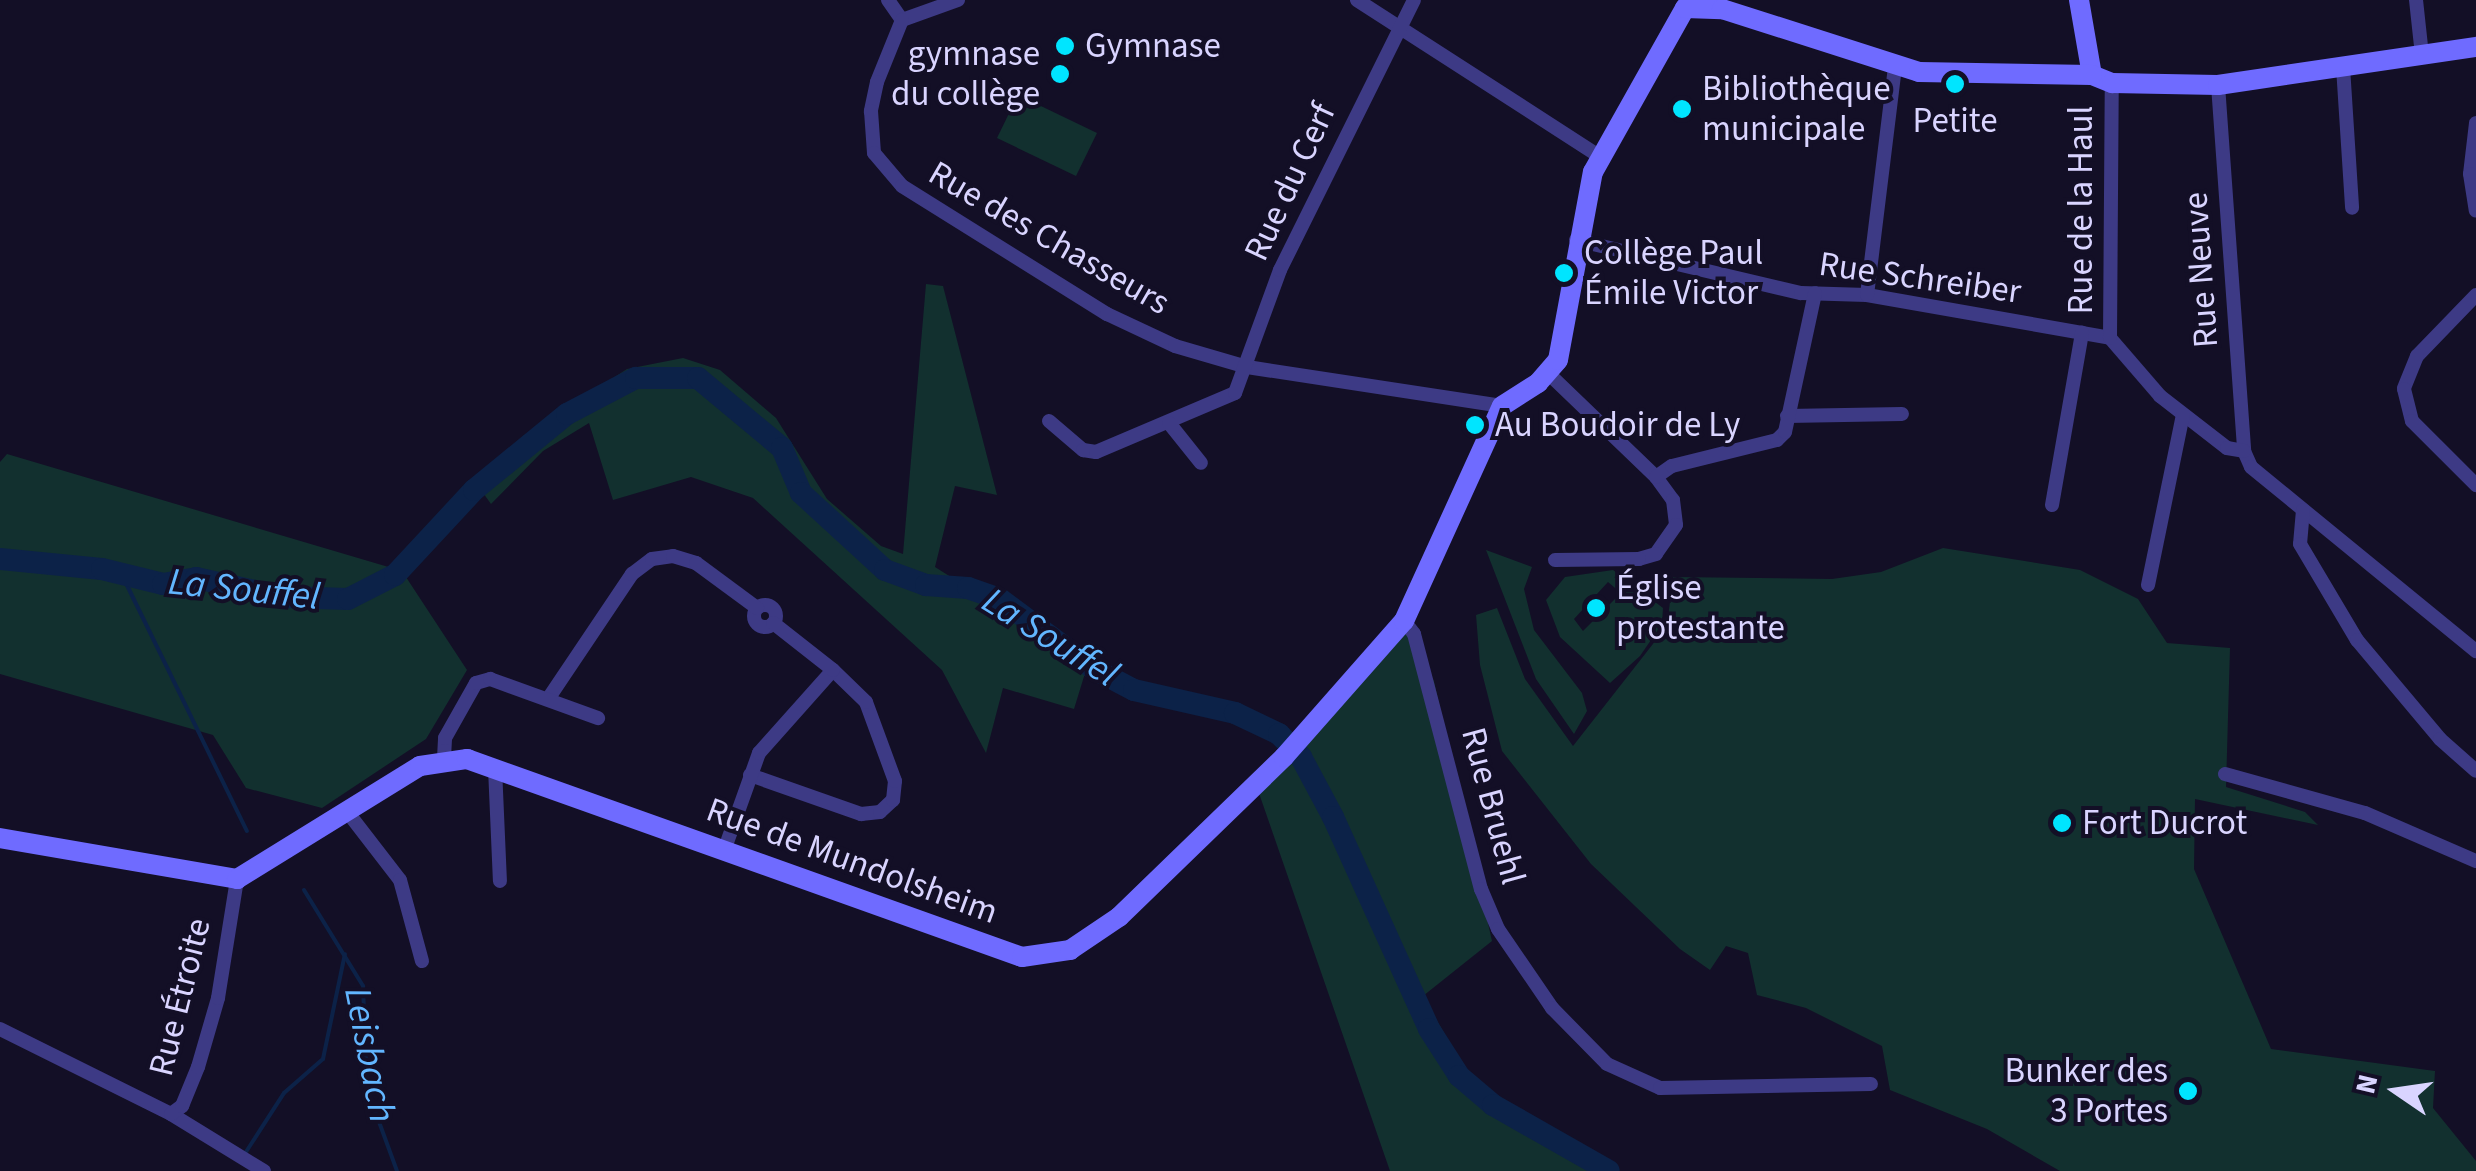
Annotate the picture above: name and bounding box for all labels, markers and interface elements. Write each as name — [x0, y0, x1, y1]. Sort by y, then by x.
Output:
place label: Gymnase — [1085, 25, 1221, 67]
place label: gymnase du collège — [891, 33, 1040, 115]
marker: Gymnase — [1054, 35, 1076, 57]
marker: gymnase du collège — [1049, 63, 1071, 85]
place label: Bibliothèque municipale — [1702, 68, 1890, 150]
marker: Petite — [1944, 73, 1966, 95]
street label: Rue du Cerf — [1235, 97, 1345, 267]
marker: Bibliothèque municipale — [1671, 98, 1693, 120]
place label: Petite — [1912, 100, 1998, 142]
street label: Rue de la Haul — [2060, 105, 2102, 315]
street label: Rue des Chasseurs — [921, 152, 1177, 324]
street label: Rue Neuve — [2175, 191, 2227, 349]
place label: Collège Paul Émile Victor — [1584, 232, 1763, 314]
street label: Rue Schreiber — [1816, 243, 2024, 313]
marker: Collège Paul Émile Victor — [1553, 262, 1575, 284]
place label: Au Boudoir de Ly — [1495, 404, 1740, 446]
marker: Au Boudoir de Ly — [1464, 414, 1486, 436]
water label: La Souffel — [166, 559, 322, 621]
place label: Église protestante — [1616, 567, 1785, 649]
water label: La Souffel — [974, 578, 1126, 698]
marker: Église protestante — [1585, 597, 1607, 619]
street label: Rue Bruehl — [1452, 723, 1534, 889]
street label: Rue de Mundolsheim — [701, 789, 1003, 933]
place label: Fort Ducrot — [2082, 802, 2247, 844]
marker: Fort Ducrot — [2051, 812, 2073, 834]
street label: Rue Étroite — [140, 914, 220, 1080]
water label: Leisbach — [334, 984, 404, 1126]
north arrow — [2346, 1041, 2446, 1141]
place label: Bunker des 3 Portes — [2005, 1050, 2168, 1132]
text: N — [2345, 1071, 2388, 1098]
marker: Bunker des 3 Portes — [2177, 1080, 2199, 1102]

